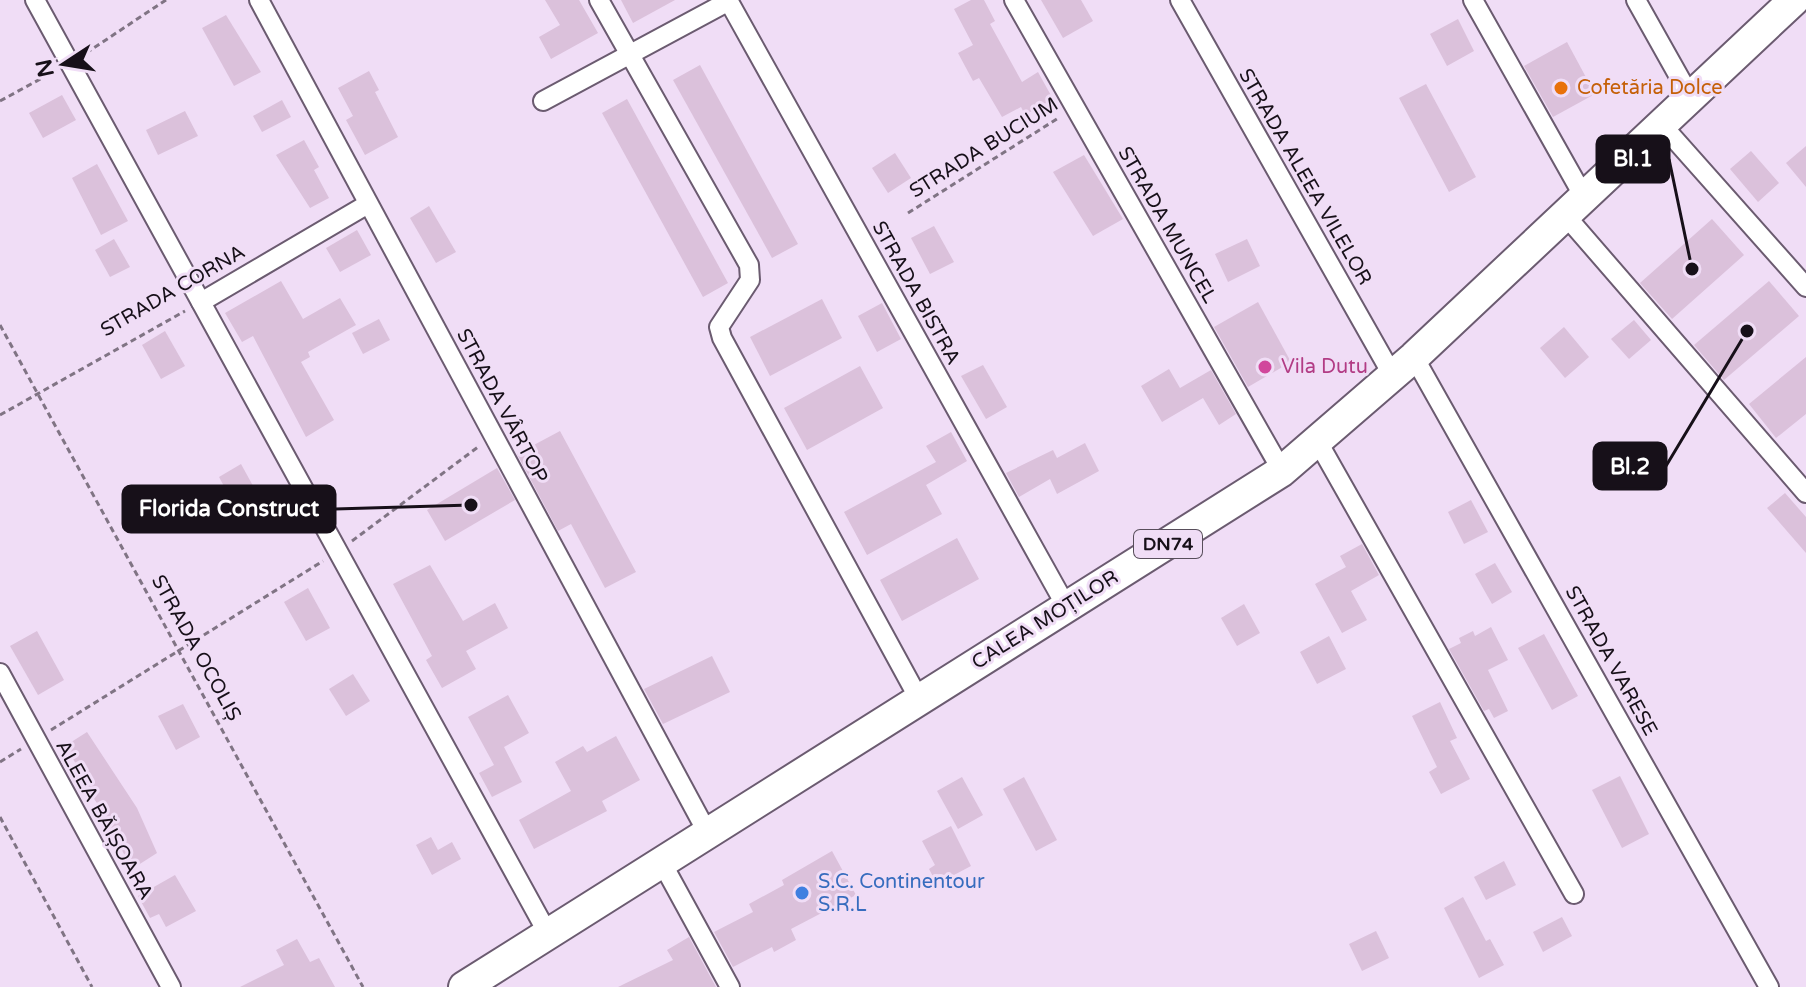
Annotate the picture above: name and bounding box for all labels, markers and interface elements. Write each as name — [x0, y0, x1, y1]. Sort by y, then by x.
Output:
north arrow — [24, 24, 104, 104]
text: N — [31, 57, 60, 79]
street label: STRADA ALEEA VILELOR — [1233, 65, 1377, 289]
place label: Cofetăria Dolce — [1577, 76, 1723, 100]
marker: Cofetăria Dolce — [1552, 79, 1570, 97]
street label: STRADA BUCIUM — [905, 93, 1063, 203]
callout: Bl.1 — [1597, 136, 1669, 182]
street label: STRADA MUNCEL — [1112, 143, 1222, 308]
text: Bl.1 — [1613, 146, 1653, 172]
street label: STRADA BISTRA — [867, 217, 965, 369]
street label: STRADA CORNA — [97, 240, 249, 342]
street label: STRADA VÂRTOP — [451, 324, 554, 487]
place label: Vila Dutu — [1281, 355, 1368, 379]
marker: Vila Dutu — [1256, 358, 1274, 376]
callout: Bl.2 — [1594, 443, 1666, 489]
text: Bl.2 — [1610, 454, 1650, 480]
callout: Florida Construct — [123, 486, 335, 532]
text: Florida Construct — [139, 496, 320, 522]
road number: DN74 — [1134, 530, 1202, 558]
street label: CALEA MOȚILOR — [967, 565, 1123, 675]
street label: STRADA OCOLIȘ — [146, 571, 246, 725]
street label: STRADA VARESE — [1560, 582, 1662, 740]
street label: ALEEA BĂIȘOARA — [50, 735, 159, 904]
place label: S.C. Continentour S.R.L — [818, 870, 985, 917]
marker: S.C. Continentour S.R.L — [793, 884, 811, 902]

